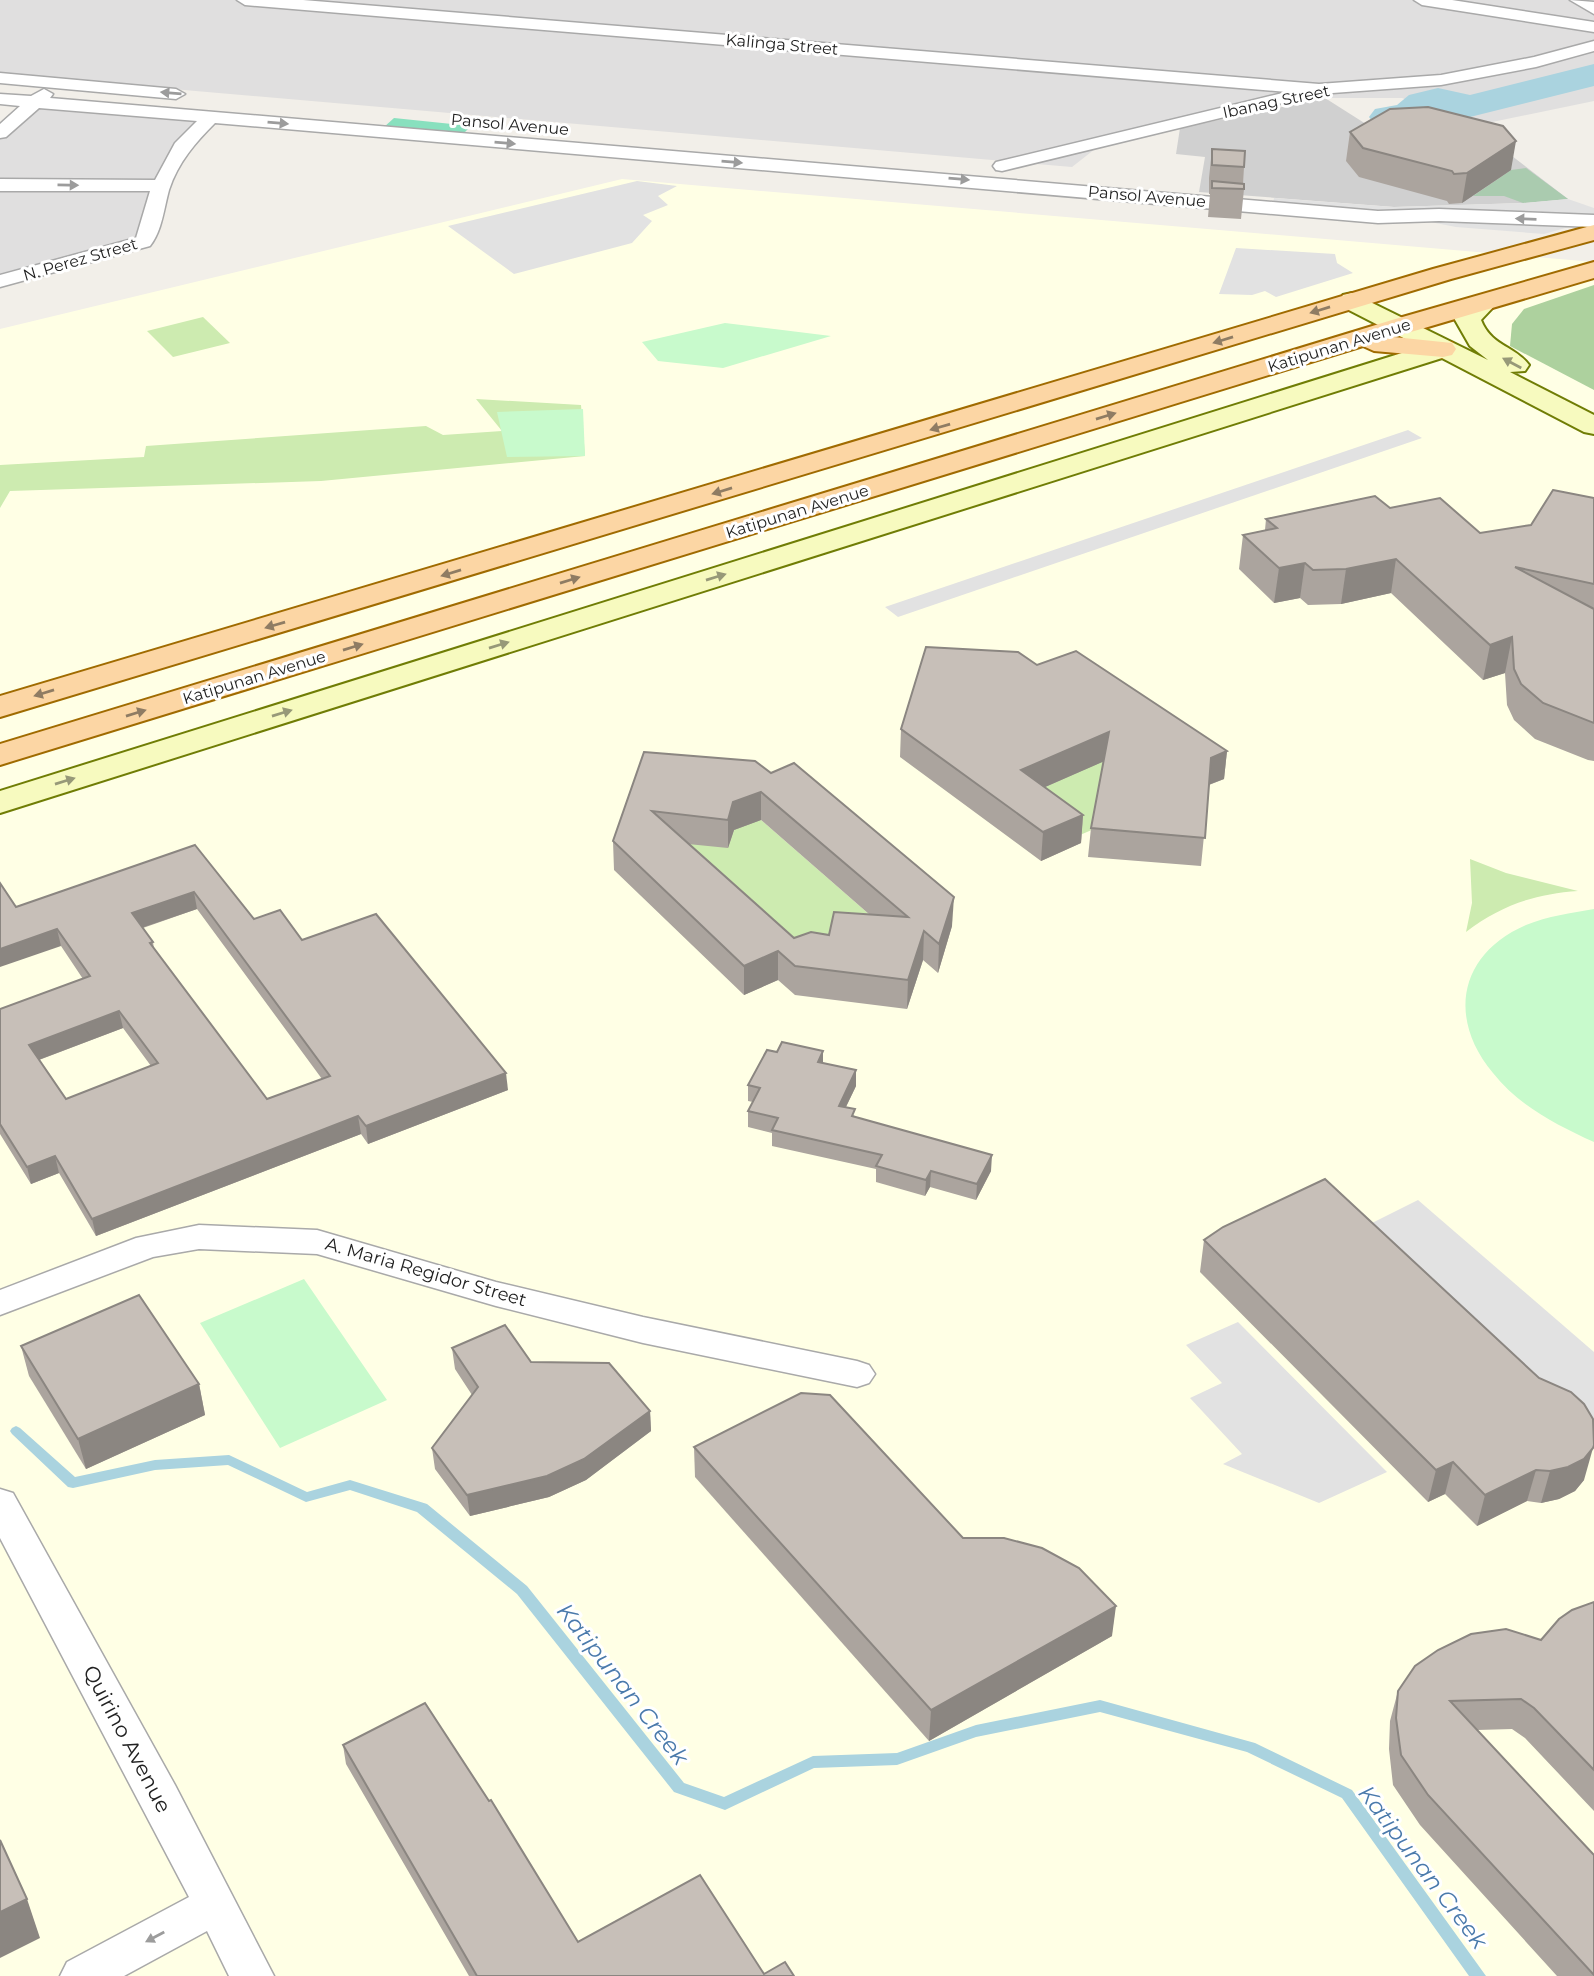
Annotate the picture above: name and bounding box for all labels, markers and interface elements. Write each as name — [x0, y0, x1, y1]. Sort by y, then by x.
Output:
street label: Kalinga Street — [725, 30, 840, 59]
street label: Ibanag Street — [1221, 81, 1332, 122]
one-way arrow — [160, 88, 182, 99]
street label: Pansol Avenue — [450, 110, 570, 139]
one-way arrow — [268, 118, 290, 129]
one-way arrow — [494, 138, 516, 149]
one-way arrow — [721, 157, 743, 168]
one-way arrow — [948, 174, 970, 185]
one-way arrow — [57, 179, 79, 191]
street label: Pansol Avenue — [1087, 182, 1207, 211]
one-way arrow — [1515, 213, 1537, 225]
street label: N. Perez Street — [21, 234, 140, 285]
one-way arrow — [1310, 306, 1331, 316]
street label: Katipunan Avenue — [1265, 315, 1413, 376]
one-way arrow — [1213, 336, 1234, 346]
one-way arrow — [1502, 358, 1522, 369]
one-way arrow — [1096, 411, 1117, 421]
one-way arrow — [929, 422, 950, 432]
street label: Katipunan Avenue — [723, 481, 871, 542]
one-way arrow — [711, 487, 732, 497]
one-way arrow — [440, 569, 461, 579]
one-way arrow — [706, 571, 727, 582]
one-way arrow — [560, 575, 581, 585]
one-way arrow — [264, 621, 285, 631]
one-way arrow — [489, 640, 510, 650]
one-way arrow — [343, 641, 364, 651]
street label: Katipunan Avenue — [180, 647, 328, 708]
one-way arrow — [34, 689, 55, 699]
one-way arrow — [125, 708, 146, 718]
one-way arrow — [272, 708, 293, 718]
one-way arrow — [55, 776, 76, 786]
street label: A. Maria Regidor Street — [323, 1233, 529, 1311]
water label: Katipunan Creek — [551, 1598, 696, 1772]
street label: Quirino Avenue — [78, 1661, 177, 1817]
water label: Katipunan Creek — [1352, 1780, 1494, 1955]
one-way arrow — [145, 1931, 165, 1943]

